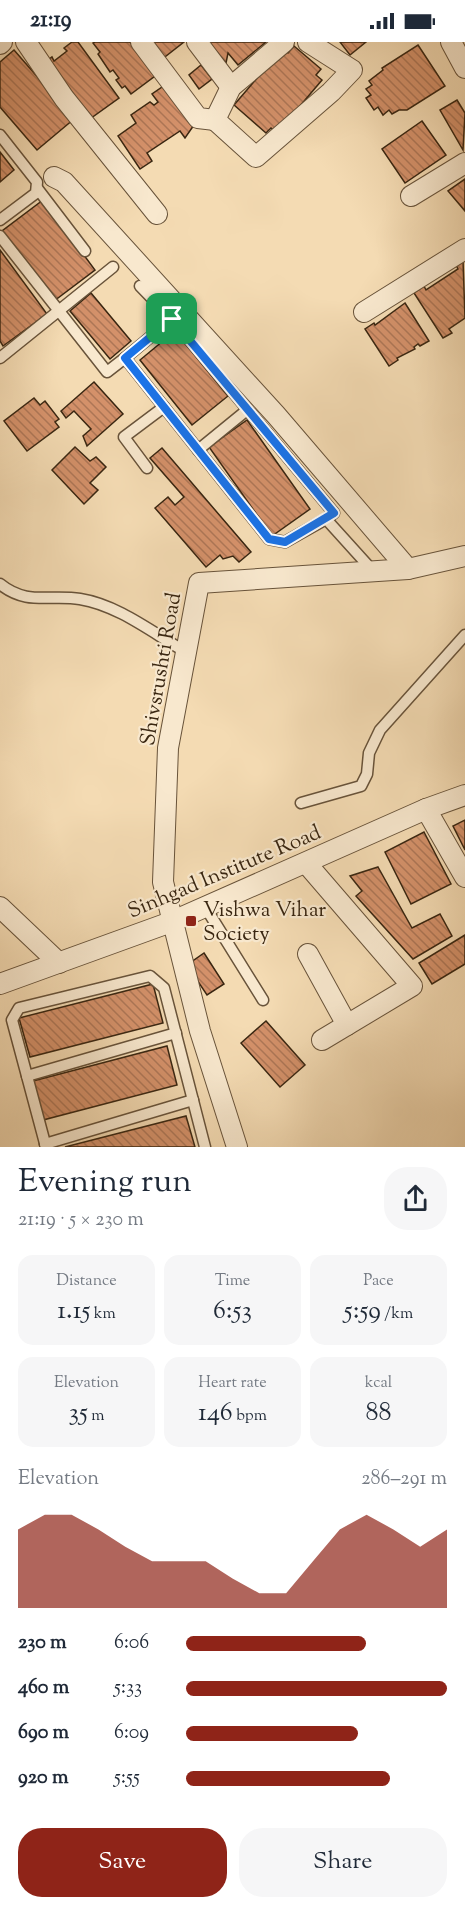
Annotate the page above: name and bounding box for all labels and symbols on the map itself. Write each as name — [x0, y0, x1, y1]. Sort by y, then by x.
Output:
pin — [146, 293, 197, 344]
street label: Shivsrushti Road — [134, 590, 190, 748]
street label: Sinhgad Institute Road — [123, 818, 326, 927]
place label: Vishwa Vihar Society — [203, 896, 326, 950]
marker: Vishwa Vihar Society — [184, 914, 198, 928]

